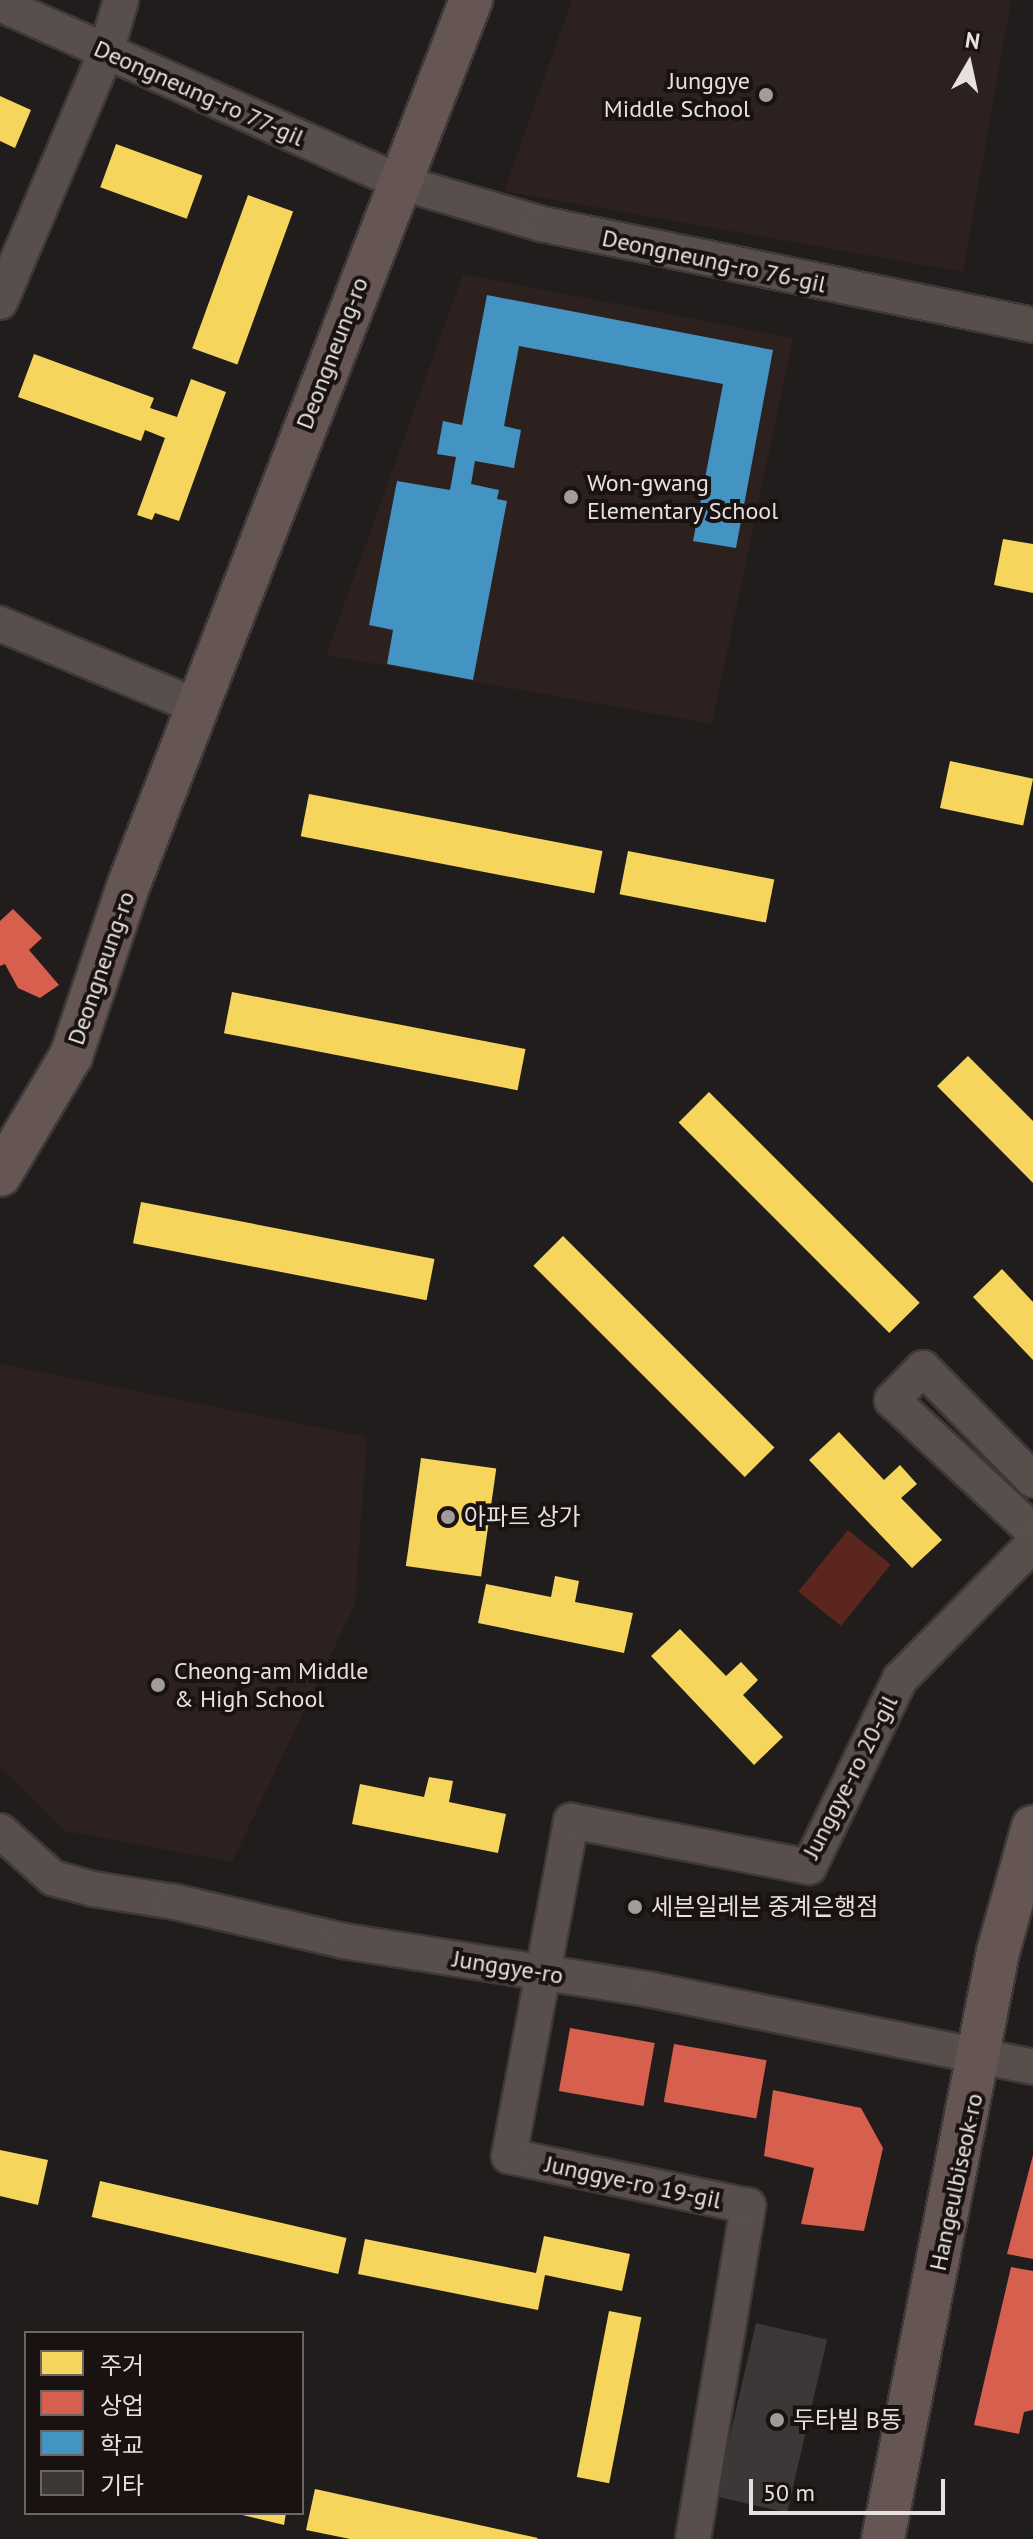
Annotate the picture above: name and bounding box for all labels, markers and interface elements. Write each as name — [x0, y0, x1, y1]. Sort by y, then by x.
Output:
north arrow — [929, 24, 1009, 104]
text: N — [963, 25, 982, 55]
street label: Deongneung-ro 77-gil — [90, 34, 308, 152]
place label: Junggye Middle School — [604, 67, 750, 123]
marker: Junggye Middle School — [757, 86, 775, 104]
street label: Deongneung-ro 76-gil — [600, 223, 828, 299]
street label: Deongneung-ro — [290, 273, 374, 433]
place label: Won-gwang Elementary School — [587, 469, 779, 525]
marker: Won-gwang Elementary School — [562, 488, 580, 506]
street label: Deongneung-ro — [61, 887, 141, 1049]
place label: 아파트 상가 — [464, 1503, 581, 1531]
marker: 아파트 상가 — [439, 1508, 457, 1526]
place label: Cheong-am Middle & High School — [174, 1657, 369, 1713]
marker: Cheong-am Middle & High School — [149, 1676, 167, 1694]
street label: Junggye-ro 20-gil — [797, 1691, 903, 1863]
place label: 세븐일레븐 중계은행점 — [651, 1893, 878, 1921]
marker: 세븐일레븐 중계은행점 — [626, 1898, 644, 1916]
street label: Junggye-ro — [451, 1944, 565, 1990]
street label: Hangeulbiseok-ro — [923, 2091, 989, 2273]
street label: Junggye-ro 19-gil — [542, 2149, 724, 2215]
legend — [24, 2331, 304, 2515]
text: 주거 — [100, 2350, 144, 2381]
text: 상업 — [100, 2390, 144, 2421]
place label: 두타빌 B동 — [793, 2406, 902, 2434]
marker: 두타빌 B동 — [768, 2411, 786, 2429]
text: 학교 — [100, 2430, 144, 2461]
scale bar — [753, 2463, 949, 2513]
text: 기타 — [100, 2470, 144, 2501]
text: 50 m — [763, 2477, 815, 2508]

